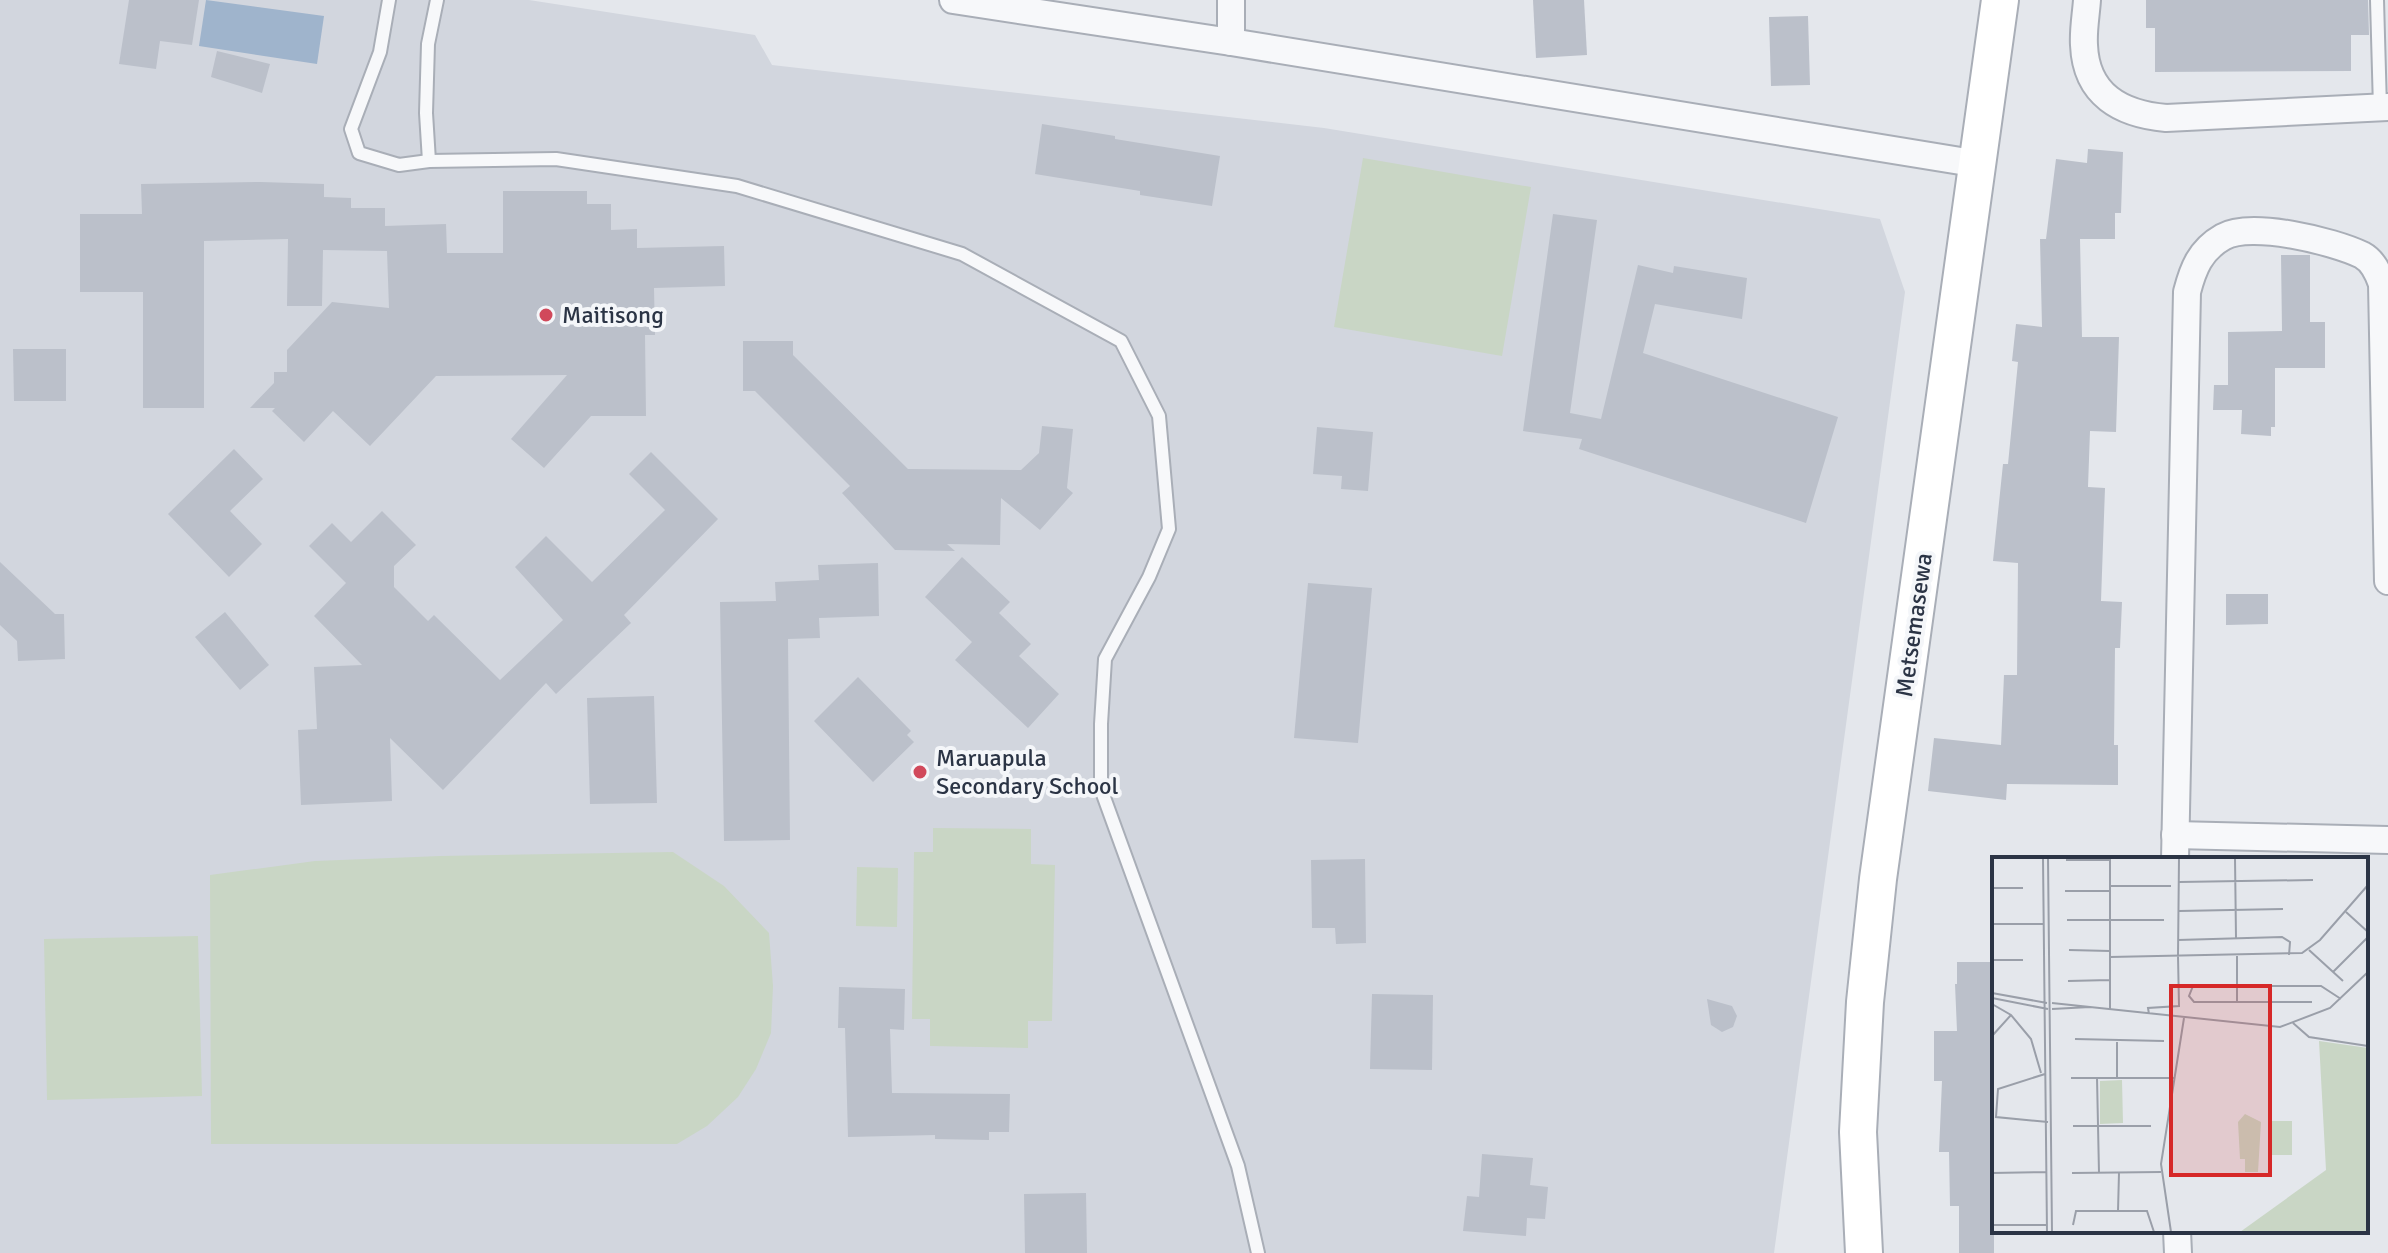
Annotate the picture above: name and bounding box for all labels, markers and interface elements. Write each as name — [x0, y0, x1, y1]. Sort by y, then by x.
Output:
place label: Maitisong — [562, 300, 664, 330]
marker: Maitisong — [537, 306, 555, 324]
street label: Metsemasewa — [1889, 551, 1939, 699]
place label: Maruapula Secondary School — [936, 743, 1119, 801]
marker: Maruapula Secondary School — [911, 763, 929, 781]
inset map — [1992, 857, 2368, 1233]

